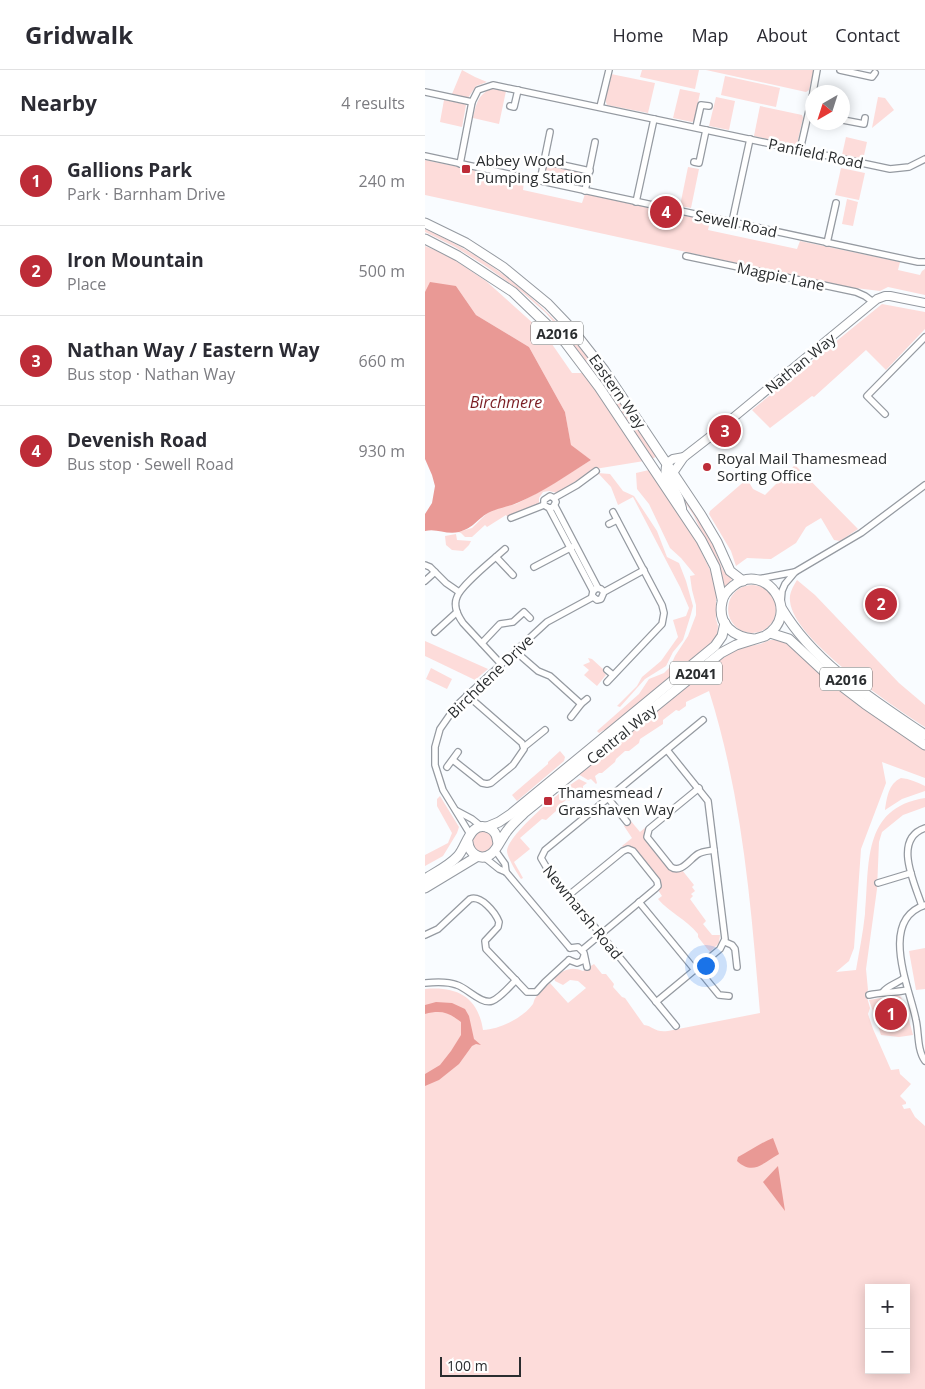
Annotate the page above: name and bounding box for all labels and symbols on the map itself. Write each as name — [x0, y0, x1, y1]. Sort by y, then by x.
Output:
north arrow — [805, 85, 850, 130]
street label: Panfield Road — [767, 133, 865, 173]
place label: Abbey Wood Pumping Station — [476, 150, 592, 187]
marker: Abbey Wood Pumping Station — [460, 163, 472, 175]
pin: 4 — [650, 193, 682, 231]
street label: Sewell Road — [693, 204, 779, 242]
street label: Magpie Lane — [735, 257, 827, 295]
road number: A2016 — [531, 322, 583, 344]
street label: Nathan Way — [761, 328, 840, 398]
street label: Eastern Way — [585, 350, 651, 433]
water label: Birchmere — [470, 391, 542, 413]
pin: 3 — [709, 412, 741, 450]
place label: Royal Mail Thamesmead Sorting Office — [717, 448, 887, 485]
marker: Royal Mail Thamesmead Sorting Office — [701, 461, 713, 473]
pin: 2 — [865, 585, 897, 623]
street label: Birchdene Drive — [443, 630, 537, 722]
road number: A2041 — [670, 662, 722, 684]
road number: A2016 — [820, 668, 872, 690]
street label: Central Way — [582, 699, 660, 768]
place label: Thamesmead / Grasshaven Way — [558, 782, 674, 819]
marker: Thamesmead / Grasshaven Way — [542, 795, 554, 807]
street label: Newmarsh Road — [539, 861, 627, 963]
your location — [693, 953, 719, 979]
pin: 1 — [875, 995, 907, 1033]
scale bar — [440, 1354, 521, 1377]

